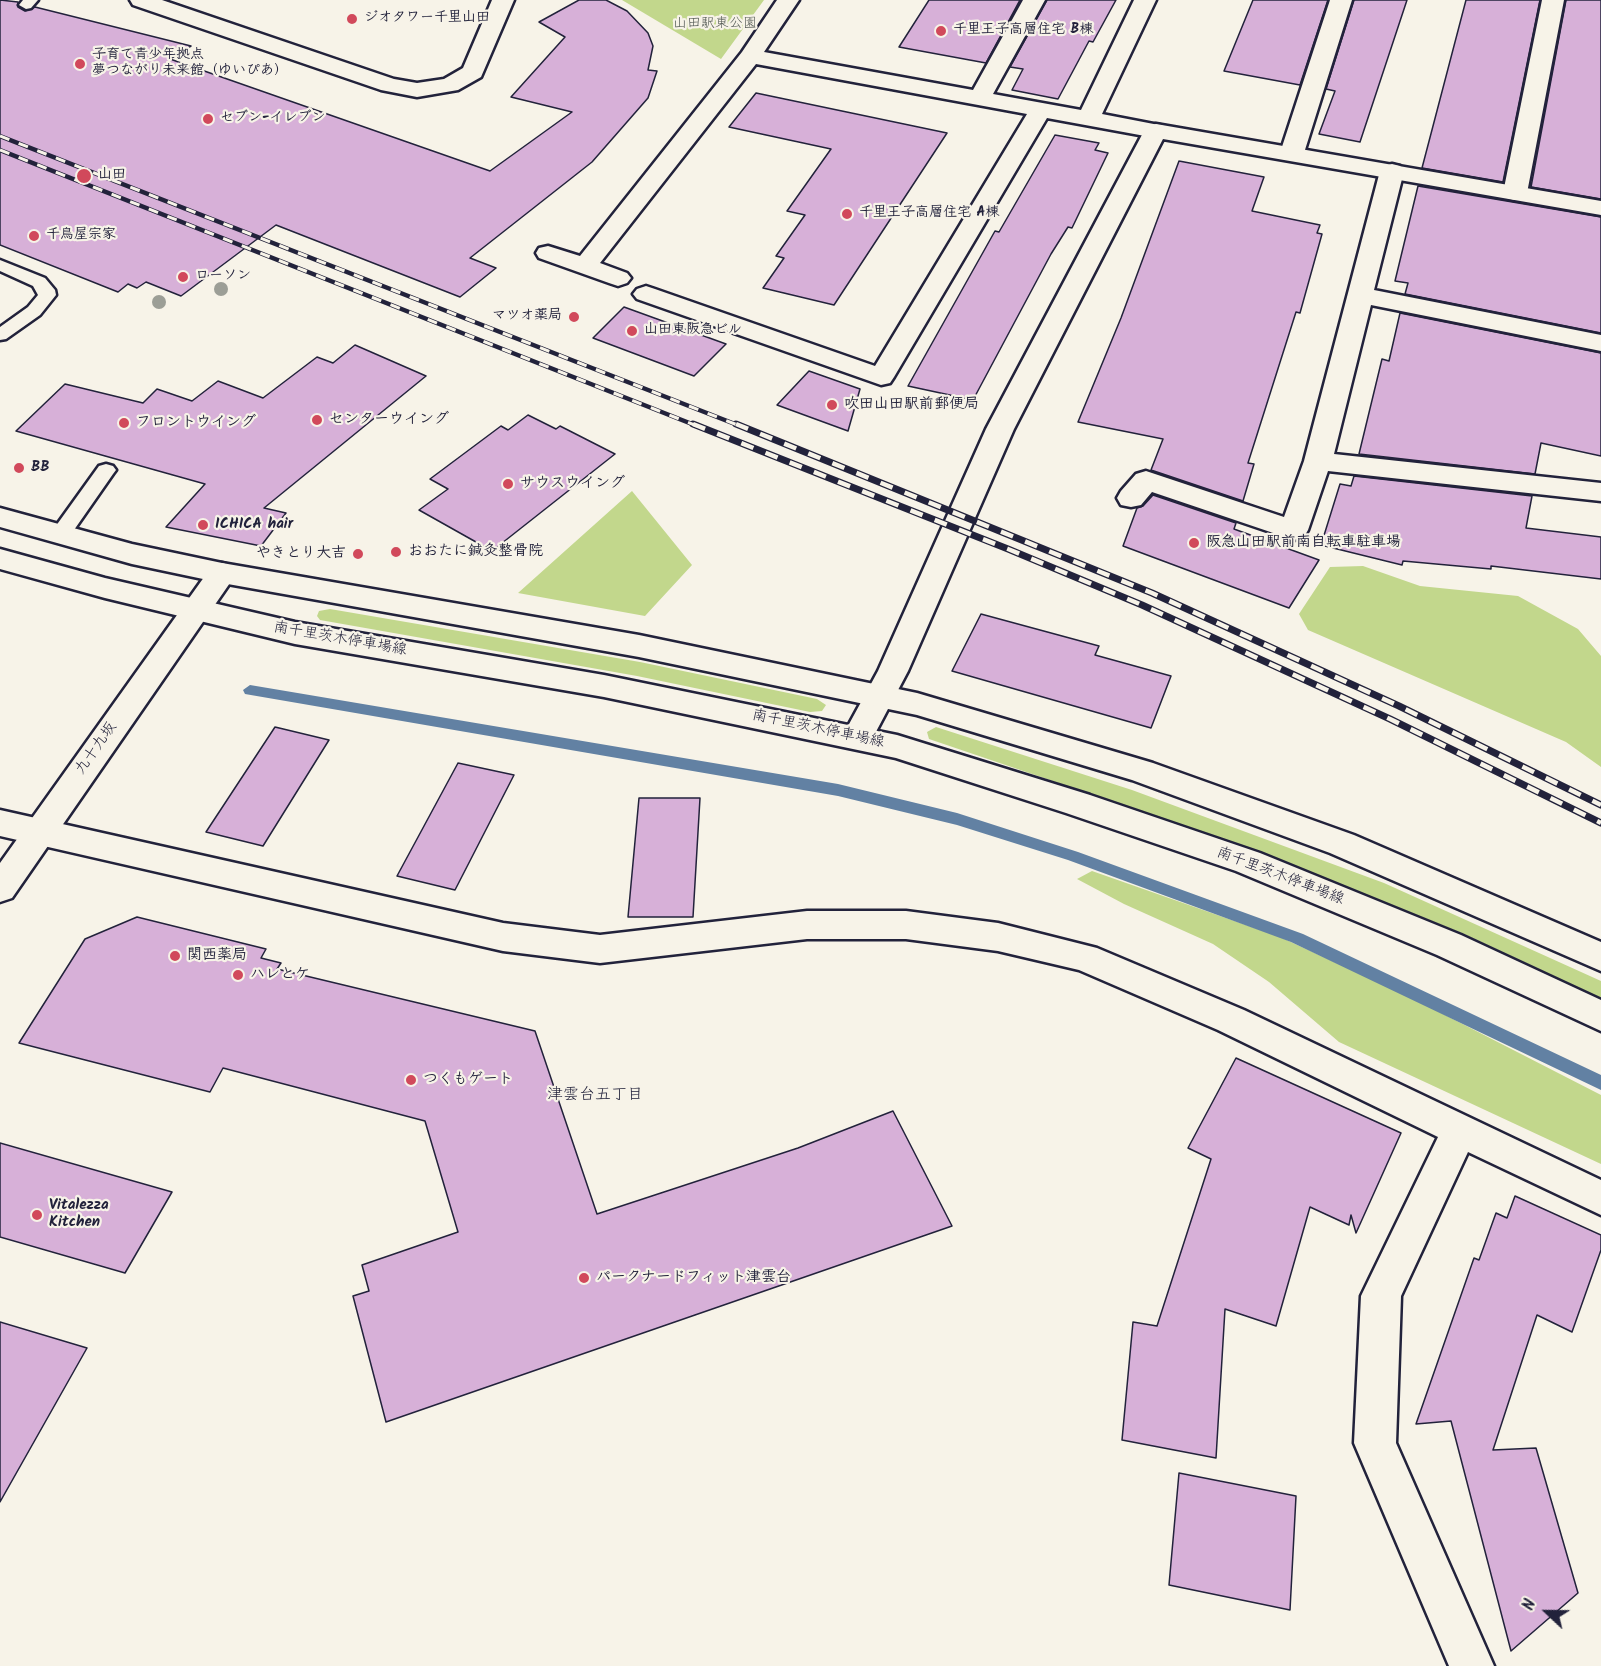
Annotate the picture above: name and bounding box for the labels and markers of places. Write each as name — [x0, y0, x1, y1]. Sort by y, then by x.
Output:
place label: ジオタワー千里山田 — [364, 11, 490, 27]
marker: ジオタワー千里山田 — [345, 12, 359, 26]
place label: 千里王子高層住宅 B棟 — [953, 23, 1093, 39]
marker: 千里王子高層住宅 B棟 — [934, 24, 948, 38]
place label: 子育て青少年拠点 夢つながり未来館（ゆいぴあ） — [92, 48, 288, 80]
marker: 子育て青少年拠点 夢つながり未来館（ゆいぴあ） — [73, 57, 87, 71]
place label: セブン-イレブン — [220, 111, 325, 127]
marker: セブン-イレブン — [201, 112, 215, 126]
marker: 山田 — [75, 167, 93, 185]
place label: 山田 — [98, 168, 126, 184]
place label: 千里王子高層住宅 A棟 — [859, 206, 999, 222]
marker: 千里王子高層住宅 A棟 — [840, 207, 854, 221]
place label: 千鳥屋宗家 — [46, 228, 116, 244]
marker: 千鳥屋宗家 — [27, 229, 41, 243]
place label: ローソン — [195, 269, 251, 285]
marker: ローソン — [176, 270, 190, 284]
place label: マツオ薬局 — [492, 309, 562, 325]
marker: マツオ薬局 — [567, 310, 581, 324]
place label: 山田東阪急ビル — [644, 323, 742, 339]
marker: 山田東阪急ビル — [625, 324, 639, 338]
place label: 吹田山田駅前郵便局 — [844, 396, 979, 414]
marker: 吹田山田駅前郵便局 — [825, 398, 839, 412]
place label: センターウイング — [329, 411, 449, 429]
marker: センターウイング — [310, 413, 324, 427]
place label: フロントウイング — [136, 414, 256, 432]
marker: フロントウイング — [117, 416, 131, 430]
place label: BB — [31, 459, 50, 477]
marker: BB — [12, 461, 26, 475]
place label: サウスウイング — [520, 475, 625, 493]
marker: サウスウイング — [501, 477, 515, 491]
place label: ICHICA hair — [215, 516, 293, 534]
marker: ICHICA hair — [196, 518, 210, 532]
place label: 阪急山田駅前南自転車駐車場 — [1206, 534, 1401, 552]
marker: 阪急山田駅前南自転車駐車場 — [1187, 536, 1201, 550]
place label: おおたに鍼灸整骨院 — [408, 543, 543, 561]
place label: やきとり大吉 — [256, 545, 346, 563]
marker: おおたに鍼灸整骨院 — [389, 545, 403, 559]
marker: やきとり大吉 — [351, 547, 365, 561]
place label: 関西薬局 — [187, 947, 247, 965]
marker: 関西薬局 — [168, 949, 182, 963]
place label: ハレとケ — [250, 966, 310, 984]
marker: ハレとケ — [231, 968, 245, 982]
place label: つくもゲート — [423, 1071, 513, 1089]
marker: つくもゲート — [404, 1073, 418, 1087]
place label: Vitalezza Kitchen — [49, 1197, 109, 1232]
marker: Vitalezza Kitchen — [30, 1208, 44, 1222]
place label: パークナードフィット津雲台 — [596, 1269, 791, 1287]
marker: パークナードフィット津雲台 — [577, 1271, 591, 1285]

